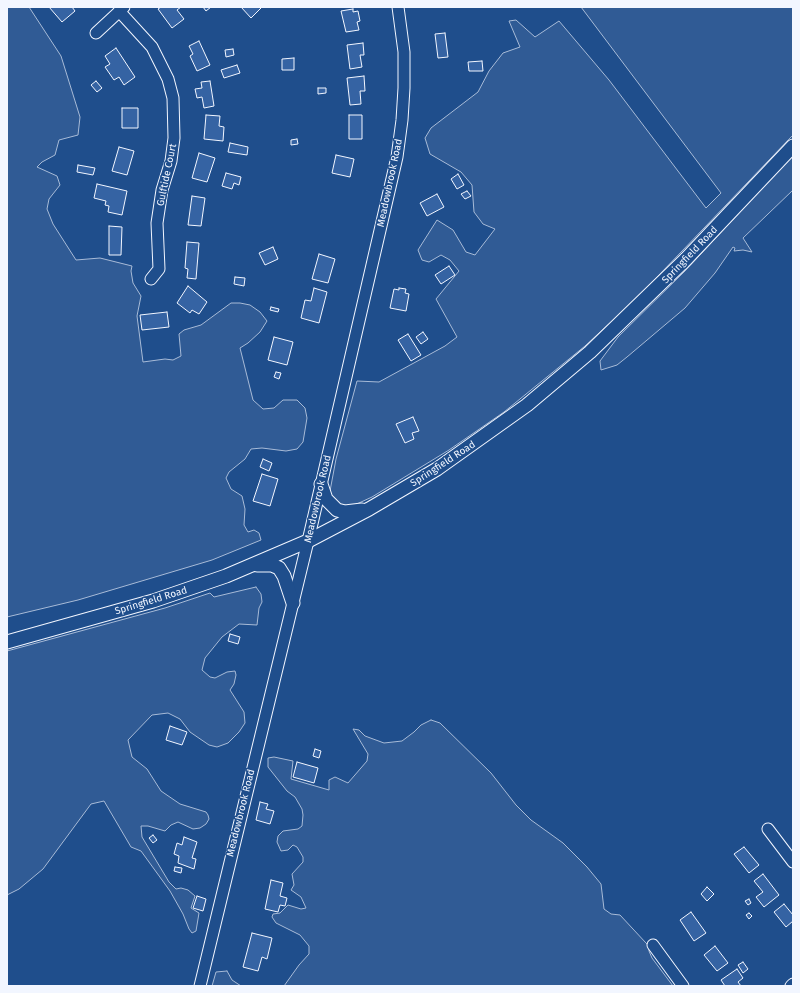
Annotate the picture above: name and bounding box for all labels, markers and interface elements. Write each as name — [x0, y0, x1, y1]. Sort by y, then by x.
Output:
street label: Meadowbrook Road — [375, 138, 405, 228]
street label: Gulftide Court — [155, 143, 179, 207]
street label: Springfield Road — [660, 224, 720, 286]
street label: Springfield Road — [408, 439, 478, 489]
street label: Meadowbrook Road — [302, 454, 334, 544]
street label: Springfield Road — [113, 584, 189, 618]
street label: Meadowbrook Road — [224, 768, 258, 858]

